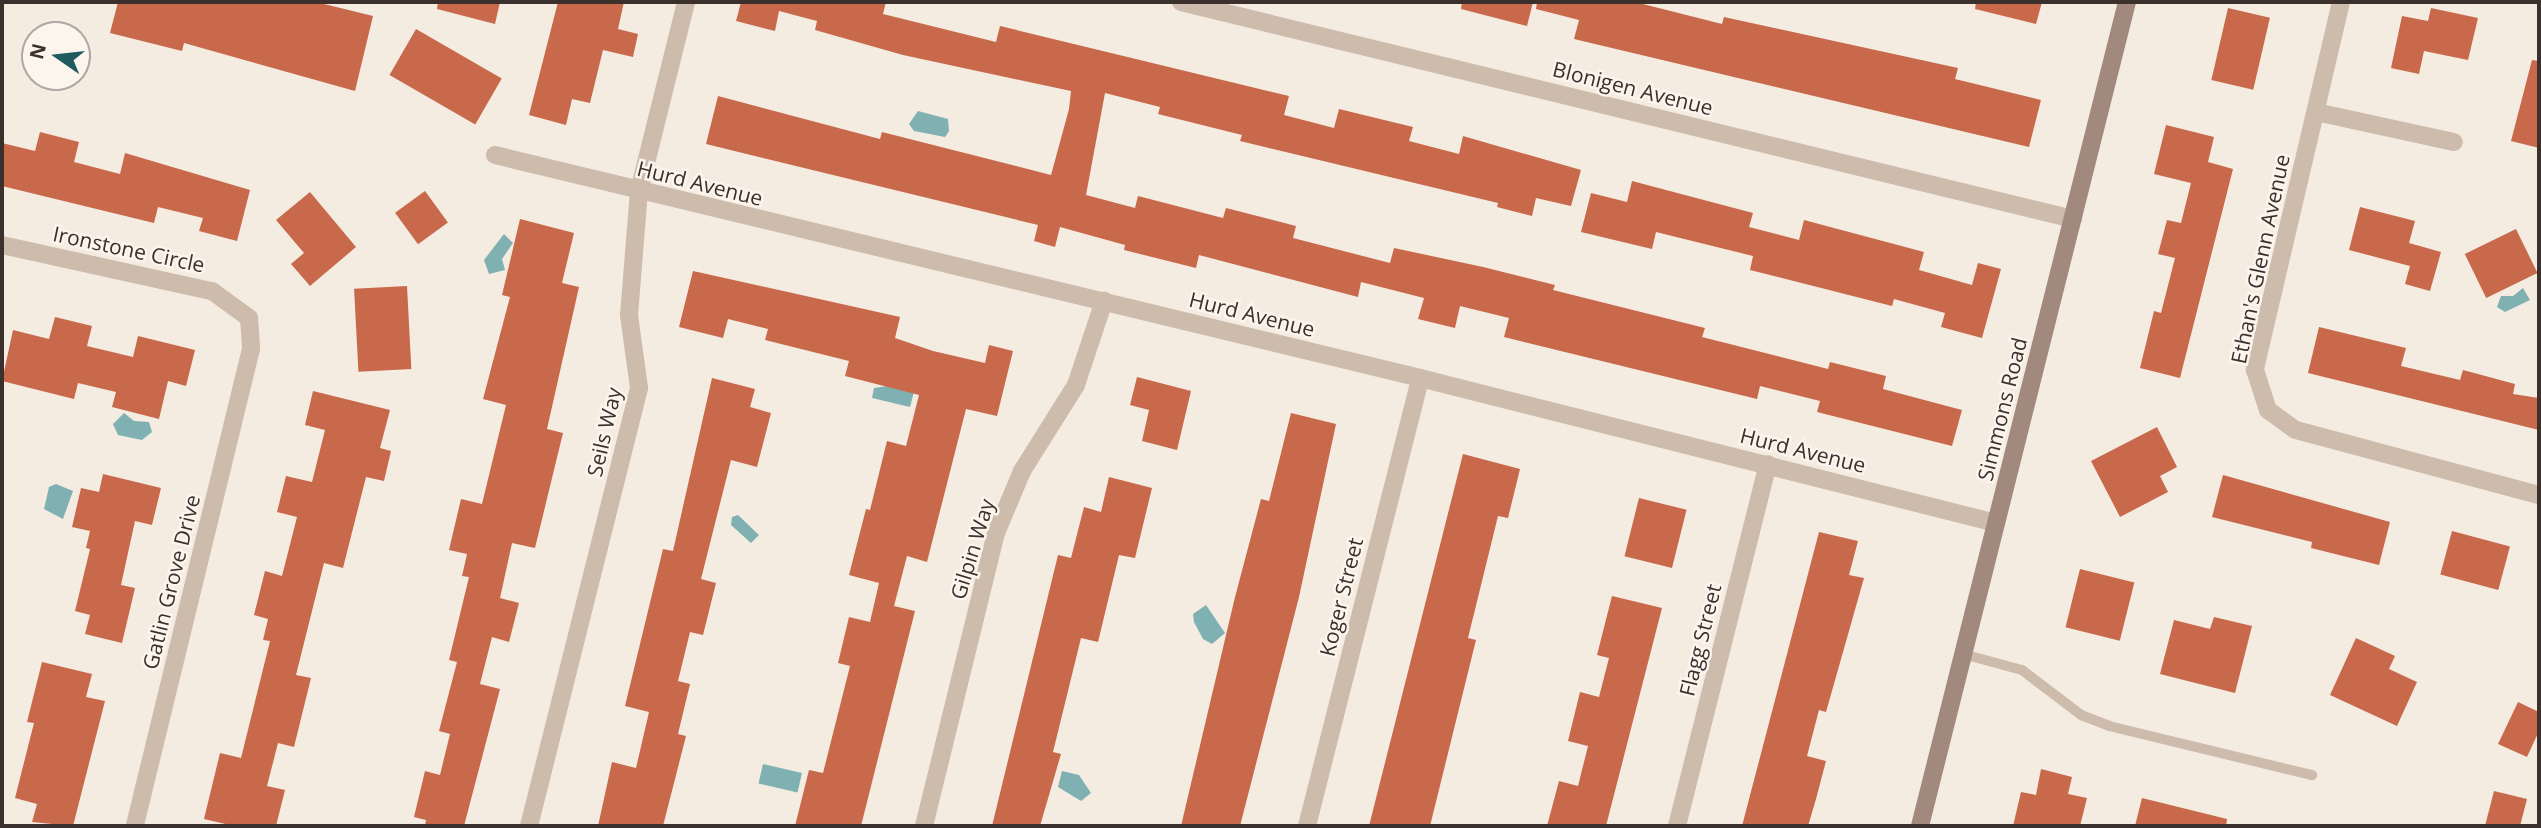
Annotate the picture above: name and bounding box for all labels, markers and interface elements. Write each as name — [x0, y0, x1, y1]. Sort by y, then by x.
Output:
north arrow — [21, 21, 91, 91]
text: N — [23, 41, 52, 62]
street label: Blonigen Avenue — [1550, 56, 1716, 120]
street label: Ethan's Glenn Avenue — [2225, 152, 2295, 366]
street label: Hurd Avenue — [635, 155, 765, 211]
street label: Ironstone Circle — [51, 221, 207, 277]
street label: Hurd Avenue — [1187, 286, 1317, 342]
street label: Simmons Road — [1972, 335, 2032, 483]
street label: Seils Way — [581, 385, 627, 479]
street label: Hurd Avenue — [1738, 422, 1868, 478]
street label: Gatlin Grove Drive — [137, 492, 205, 672]
street label: Gilpin Way — [945, 496, 999, 602]
street label: Koger Street — [1314, 535, 1368, 659]
street label: Flagg Street — [1674, 581, 1726, 699]

